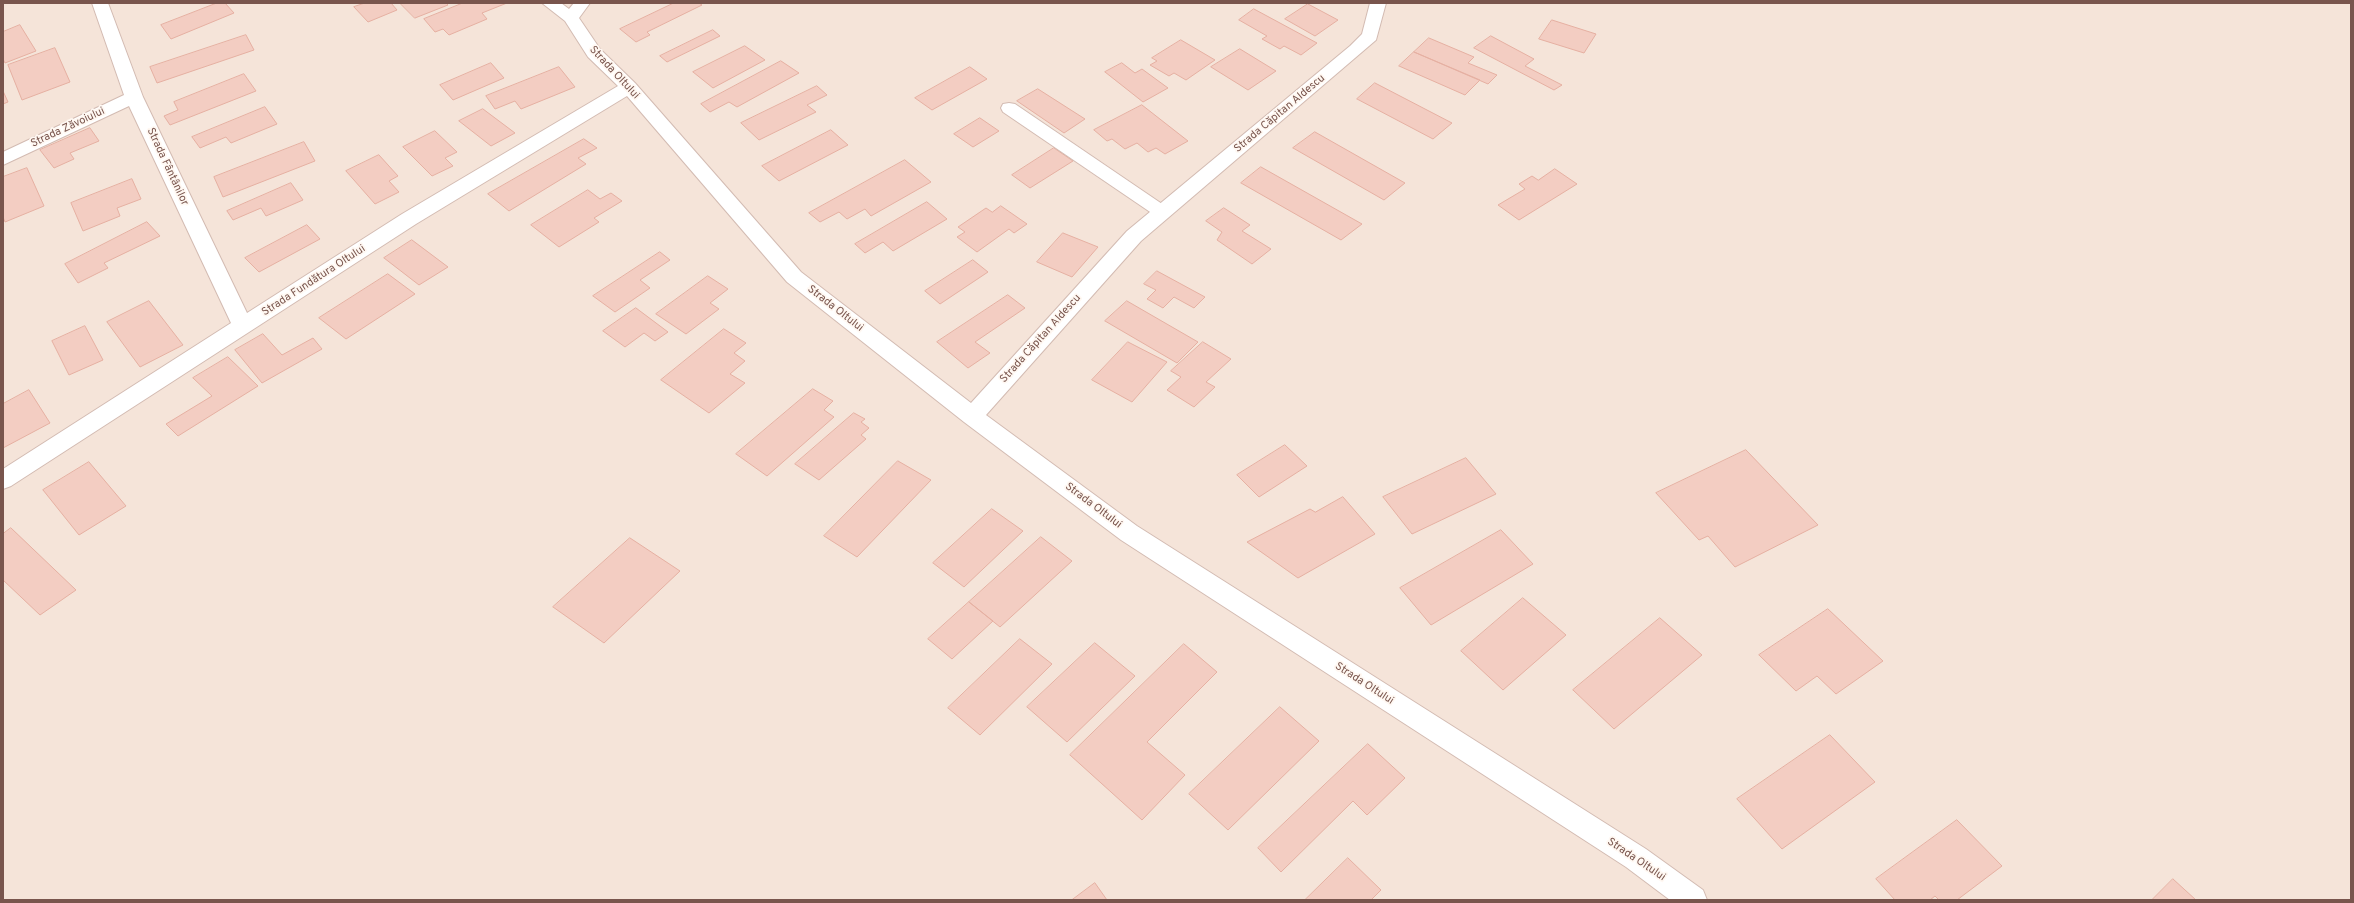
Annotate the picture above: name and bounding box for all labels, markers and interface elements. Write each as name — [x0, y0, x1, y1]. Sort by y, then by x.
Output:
street label: Strada Oltului — [586, 44, 642, 102]
street label: Strada Căpitan Aldescu — [1232, 72, 1328, 156]
street label: Strada Zăvoiului — [29, 105, 107, 151]
street label: Strada Fântânilor — [143, 126, 191, 208]
street label: Strada Fundătura Oltului — [260, 243, 368, 319]
street label: Strada Oltului — [804, 283, 866, 335]
street label: Strada Căpitan Aldescu — [998, 292, 1084, 386]
street label: Strada Oltului — [1062, 480, 1124, 532]
street label: Strada Oltului — [1332, 660, 1396, 708]
street label: Strada Oltului — [1604, 836, 1668, 884]

